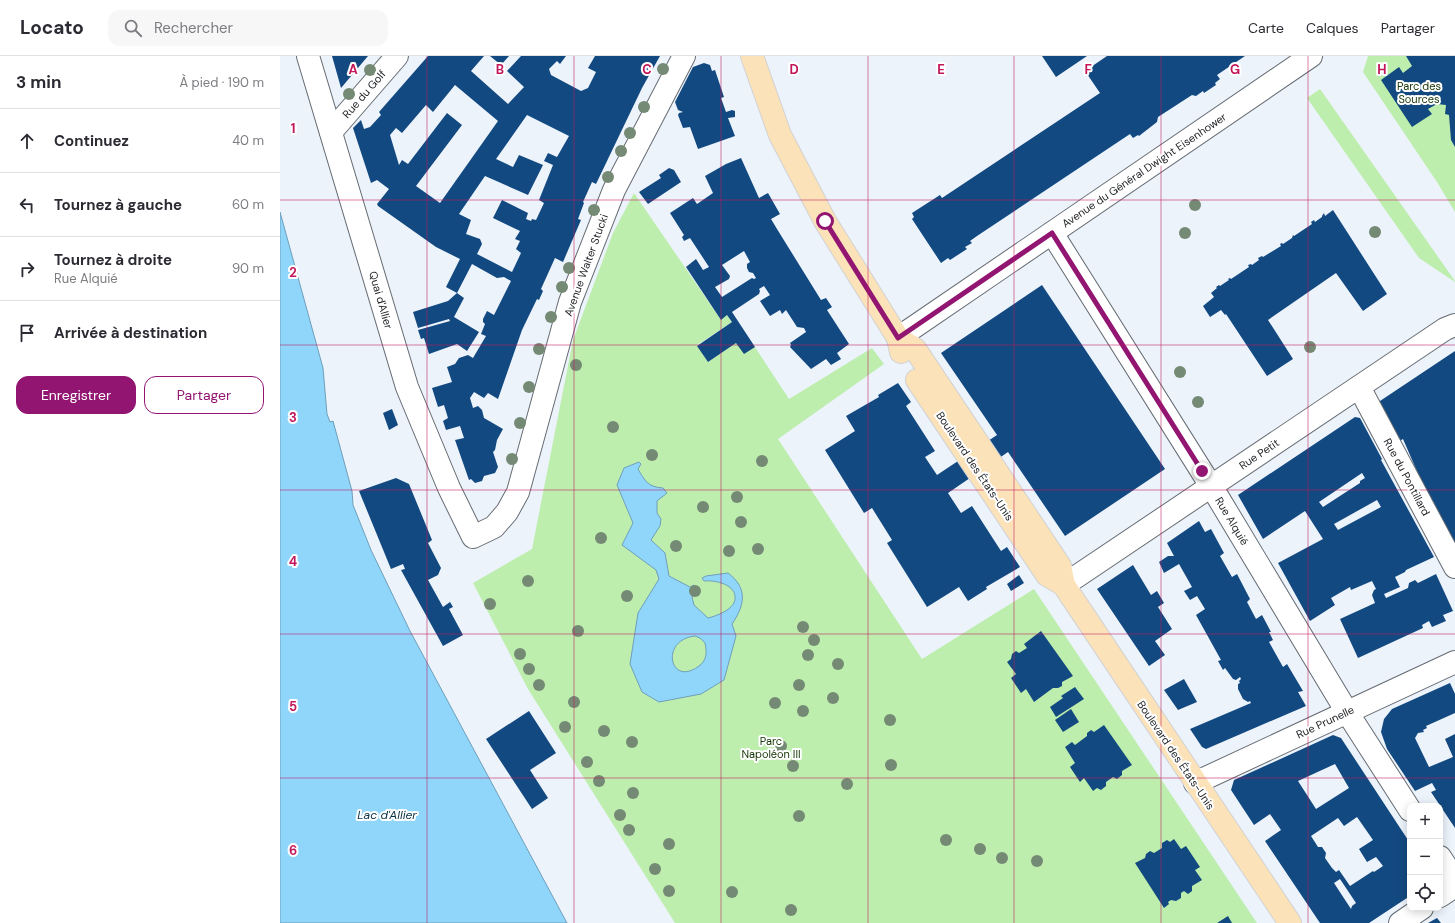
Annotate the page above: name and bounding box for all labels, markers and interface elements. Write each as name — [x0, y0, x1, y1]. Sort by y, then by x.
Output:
search box — [108, 10, 388, 46]
text: Locato — [20, 15, 84, 40]
icon: search — [122, 17, 144, 39]
text: Rechercher — [154, 18, 233, 38]
text: Carte — [1248, 19, 1284, 37]
text: Calques — [1306, 19, 1359, 37]
text: Partager — [1381, 19, 1435, 37]
text: A — [348, 61, 358, 78]
text: B — [496, 61, 504, 78]
text: C — [642, 61, 652, 78]
text: D — [789, 61, 799, 78]
text: E — [937, 61, 945, 78]
text: F — [1084, 61, 1092, 78]
text: G — [1230, 61, 1240, 78]
text: H — [1377, 61, 1387, 78]
street label: Rue du Golf — [339, 67, 389, 121]
text: 3 min — [16, 71, 61, 93]
text: À pied · 190 m — [179, 74, 264, 91]
park label: Parc des Sources — [1397, 79, 1441, 106]
street label: Avenue du Général Dwight Eisenhower — [1059, 110, 1229, 230]
text: 1 — [291, 120, 295, 137]
icon: ahead — [16, 130, 38, 152]
text: Continuez — [54, 131, 129, 151]
text: 40 m — [232, 132, 264, 149]
icon: left — [16, 194, 38, 216]
text: Tournez à gauche — [54, 195, 182, 215]
text: 60 m — [232, 196, 264, 213]
street label: Avenue Walter Stucki — [561, 212, 611, 318]
route start — [816, 212, 834, 230]
text: Tournez à droite — [54, 250, 172, 270]
icon: right — [16, 258, 38, 280]
text: 90 m — [232, 260, 264, 277]
text: 2 — [289, 264, 297, 281]
street label: Quai d'Allier — [366, 269, 396, 331]
text: Rue Alquié — [54, 270, 118, 287]
icon: arrive — [16, 322, 38, 344]
text: Arrivée à destination — [54, 323, 207, 343]
button: Enregistrer — [16, 376, 136, 414]
button: Partager — [144, 376, 264, 414]
text: 3 — [289, 409, 297, 426]
street label: Boulevard des États-Unis — [933, 409, 1017, 523]
street label: Rue Petit — [1236, 436, 1282, 472]
street label: Rue du Pontillard — [1381, 436, 1433, 518]
route end — [1193, 462, 1211, 480]
street label: Rue Alquié — [1212, 494, 1252, 548]
text: 4 — [289, 553, 297, 570]
text: 5 — [289, 698, 297, 715]
street label: Boulevard des États-Unis — [1134, 698, 1218, 812]
street label: Rue Prunelle — [1294, 702, 1356, 742]
park label: Parc Napoléon III — [741, 734, 801, 761]
map controls — [1407, 803, 1443, 911]
button: + — [1407, 803, 1443, 839]
water label: Lac d'Allier — [357, 807, 417, 823]
button: − — [1407, 839, 1443, 875]
text: 6 — [289, 842, 297, 859]
button: locate — [1407, 875, 1443, 911]

